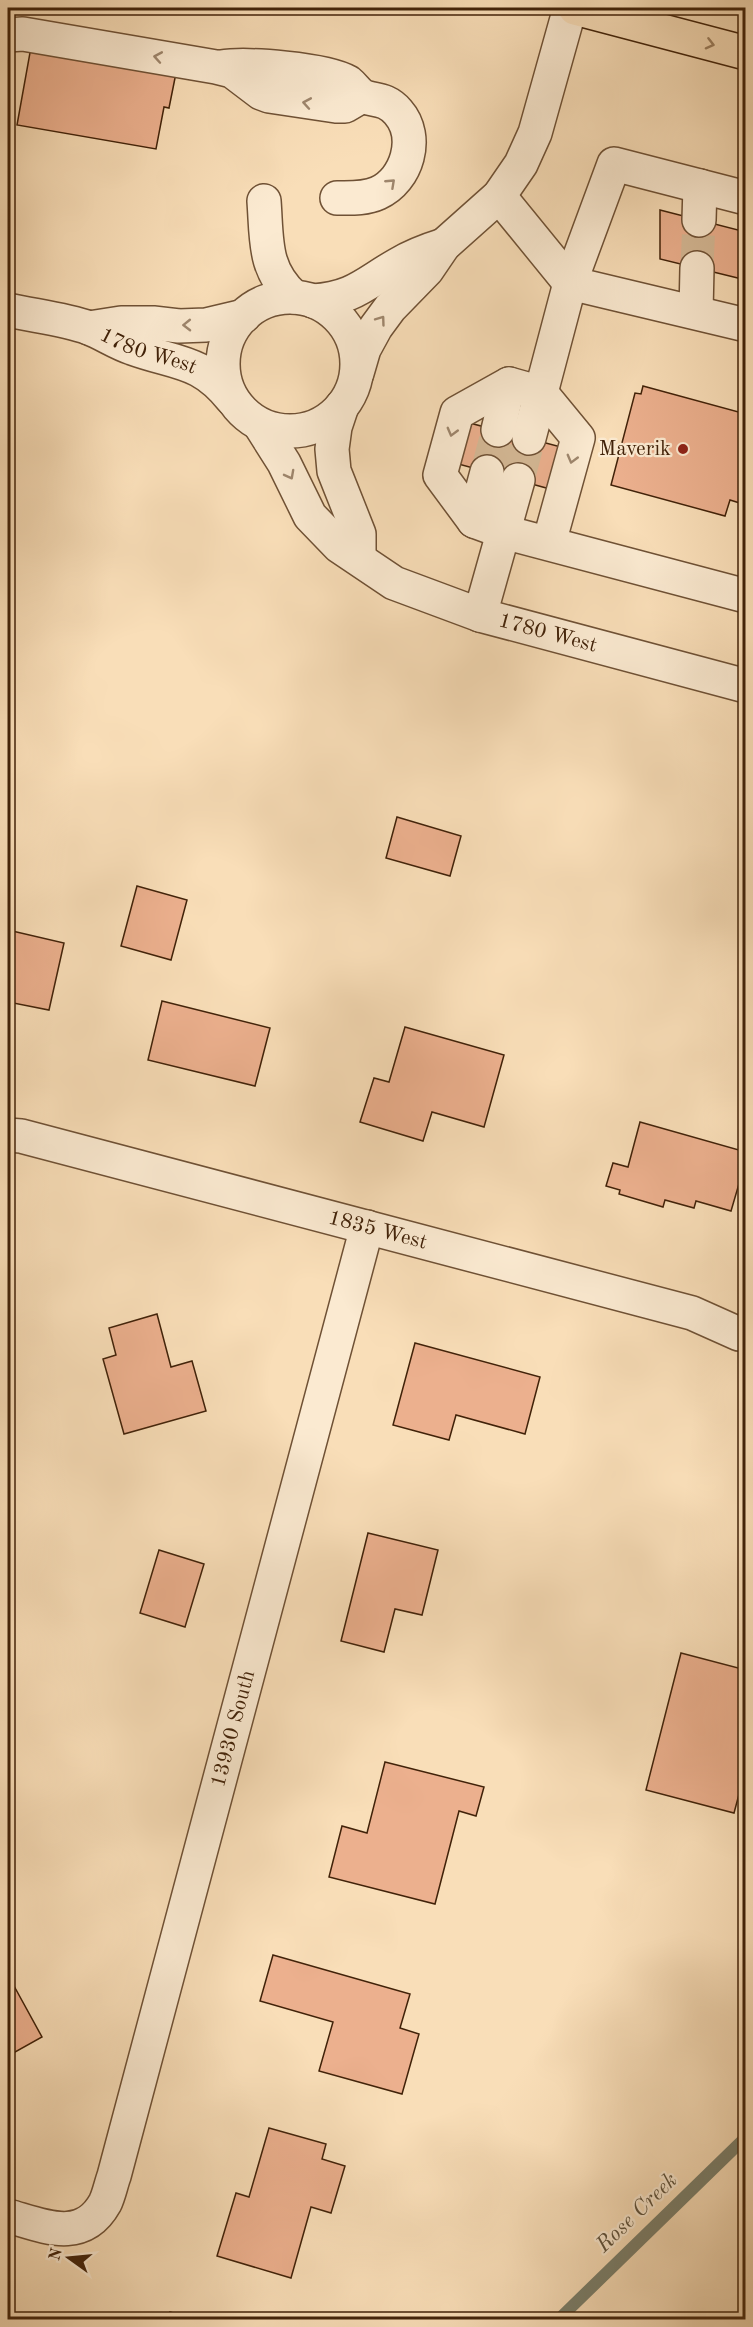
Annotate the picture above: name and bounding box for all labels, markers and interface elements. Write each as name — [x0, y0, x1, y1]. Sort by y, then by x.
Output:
one-way arrow — [705, 36, 715, 49]
one-way arrow — [154, 51, 164, 64]
one-way arrow — [302, 97, 311, 109]
one-way arrow — [384, 179, 395, 190]
one-way arrow — [374, 316, 385, 327]
one-way arrow — [182, 319, 191, 332]
street label: 1780 West — [96, 324, 200, 378]
one-way arrow — [446, 427, 459, 437]
place label: Maverik — [599, 439, 671, 460]
marker: Maverik — [676, 442, 690, 456]
one-way arrow — [567, 453, 579, 464]
one-way arrow — [283, 469, 294, 479]
street label: 1780 West — [496, 610, 599, 656]
street label: 1835 West — [326, 1207, 429, 1253]
street label: 13930 South — [208, 1668, 259, 1790]
water label: Rose Creek — [591, 2169, 682, 2258]
north arrow — [39, 2228, 99, 2288]
text: N — [47, 2246, 66, 2263]

